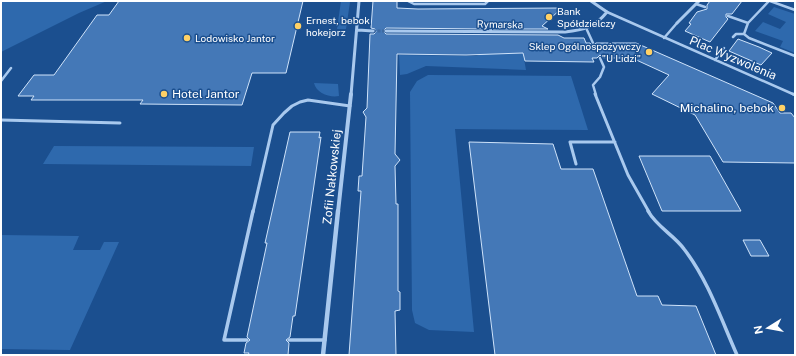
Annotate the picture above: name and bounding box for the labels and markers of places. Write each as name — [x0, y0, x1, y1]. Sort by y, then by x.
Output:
place label: Bank Spółdzielczy — [557, 5, 616, 29]
marker: Bank Spółdzielczy — [544, 12, 554, 22]
place label: Ernest, bebok hokejorz — [306, 14, 370, 38]
marker: Ernest, bebok hokejorz — [293, 21, 303, 31]
place label: Lodowisko Jantor — [195, 32, 275, 44]
marker: Lodowisko Jantor — [182, 33, 192, 43]
place label: Sklep Ogólnospożywczy "U Lidzi" — [529, 40, 642, 64]
marker: Sklep Ogólnospożywczy "U Lidzi" — [644, 47, 654, 57]
place label: Hotel Jantor — [172, 87, 240, 101]
marker: Hotel Jantor — [159, 89, 169, 99]
place label: Michalino, bebok — [680, 101, 774, 115]
marker: Michalino, bebok — [777, 103, 787, 113]

